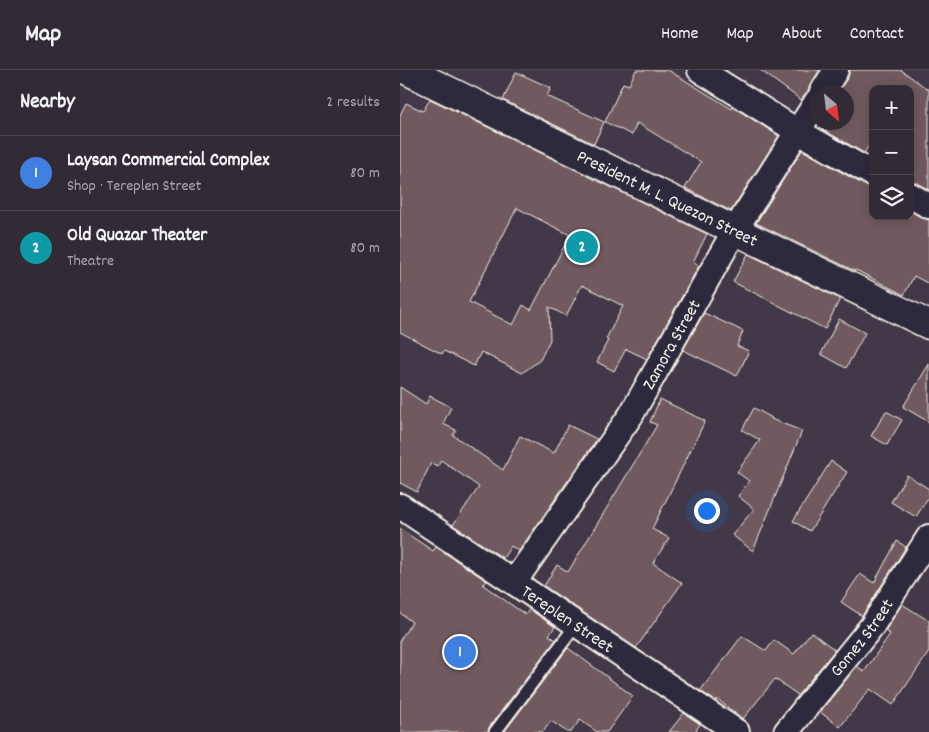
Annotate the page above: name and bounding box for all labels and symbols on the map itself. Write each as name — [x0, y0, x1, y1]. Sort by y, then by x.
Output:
north arrow — [809, 85, 854, 130]
street label: President M. L. Quezon Street — [572, 145, 762, 255]
pin: 2 — [566, 228, 598, 266]
street label: Zamora Street — [638, 296, 708, 395]
your location — [694, 498, 720, 524]
street label: Tereplen Street — [515, 581, 618, 661]
street label: Gomez Street — [825, 595, 901, 683]
pin: 1 — [444, 633, 476, 671]

